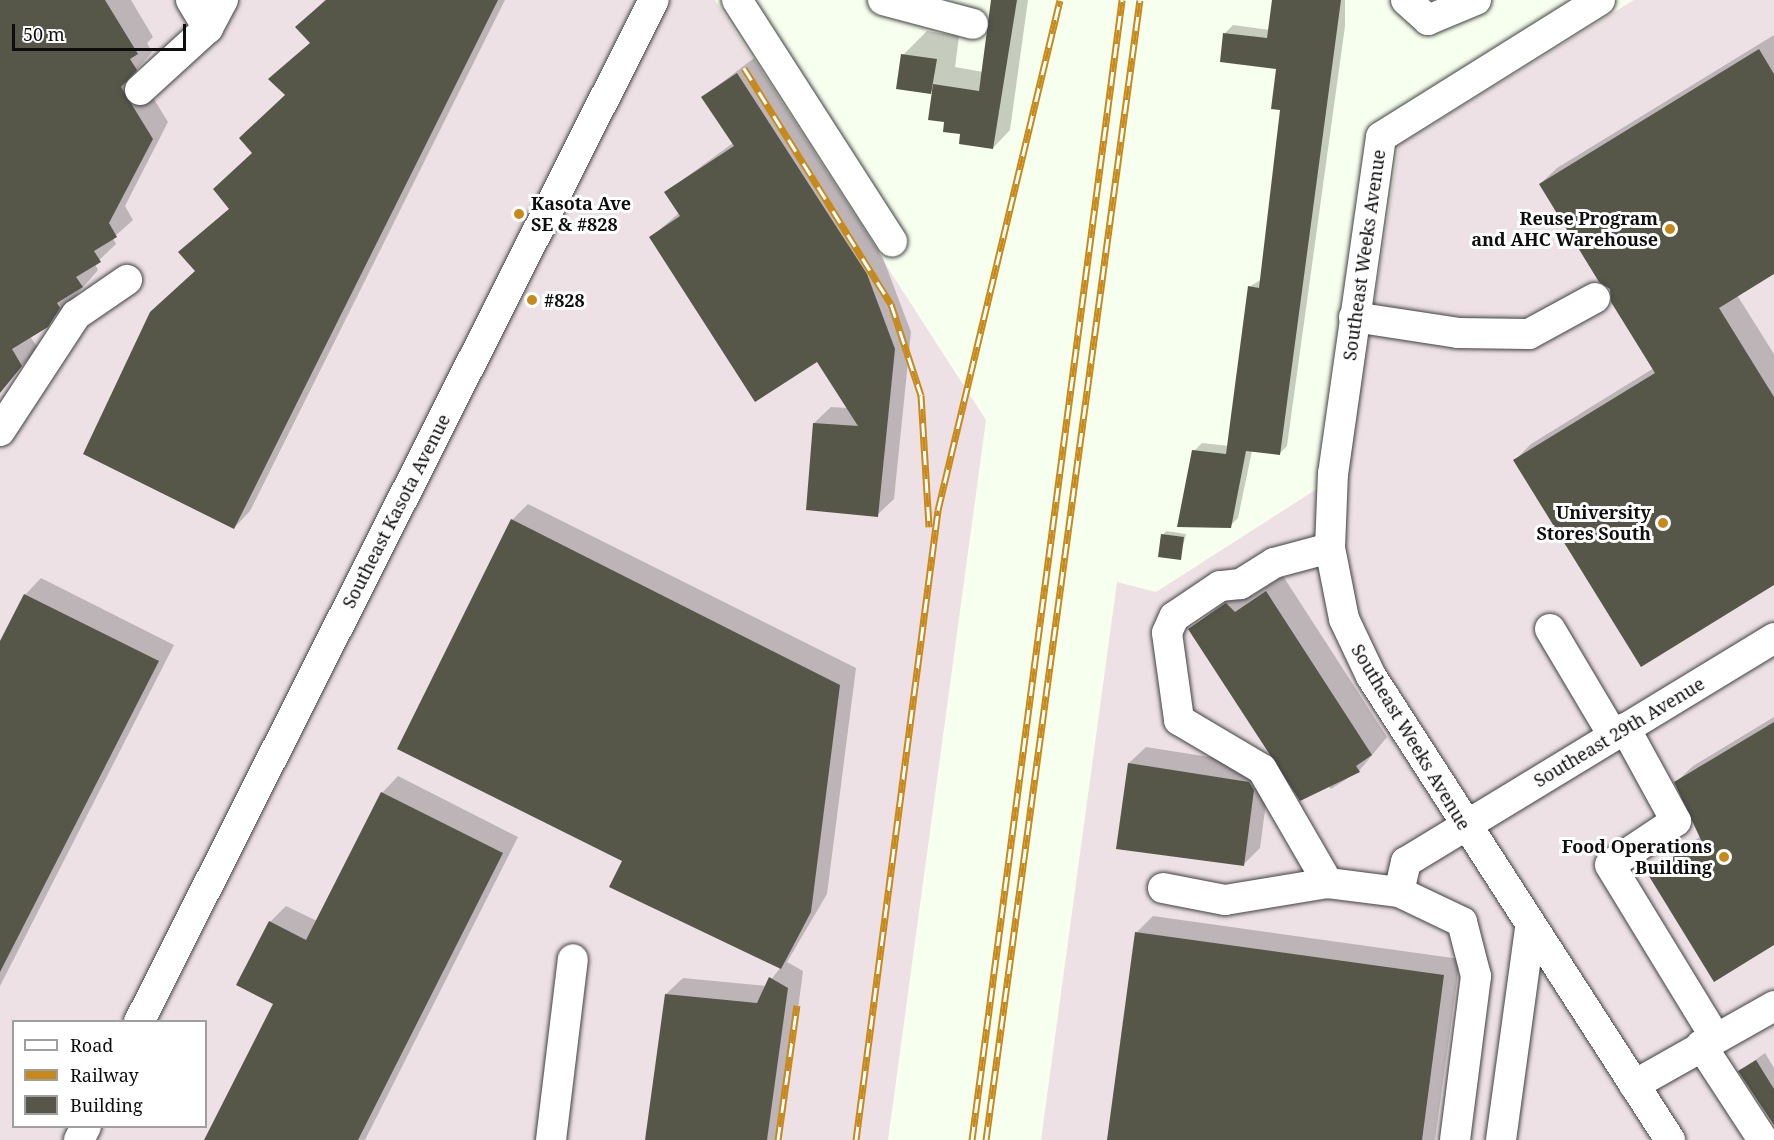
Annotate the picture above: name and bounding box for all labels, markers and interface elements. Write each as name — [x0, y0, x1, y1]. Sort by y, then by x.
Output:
scale bar — [15, 12, 189, 50]
text: 50 m — [23, 22, 65, 46]
street label: Southeast Weeks Avenue — [1338, 148, 1390, 362]
place label: Kasota Ave SE & #828 — [531, 193, 631, 236]
marker: Kasota Ave SE & #828 — [512, 207, 526, 221]
place label: Reuse Program and AHC Warehouse — [1471, 208, 1658, 250]
marker: Reuse Program and AHC Warehouse — [1663, 222, 1677, 236]
place label: #828 — [544, 289, 585, 311]
marker: #828 — [525, 293, 539, 307]
street label: Southeast Kasota Avenue — [338, 410, 454, 612]
place label: University Stores South — [1536, 502, 1651, 544]
marker: University Stores South — [1656, 516, 1670, 530]
street label: Southeast Weeks Avenue — [1347, 640, 1475, 834]
street label: Southeast 29th Avenue — [1530, 672, 1708, 792]
place label: Food Operations Building — [1562, 836, 1712, 878]
marker: Food Operations Building — [1717, 850, 1731, 864]
legend — [12, 1020, 207, 1128]
text: Road — [70, 1033, 113, 1057]
text: Railway — [70, 1063, 139, 1087]
text: Building — [70, 1093, 143, 1117]

